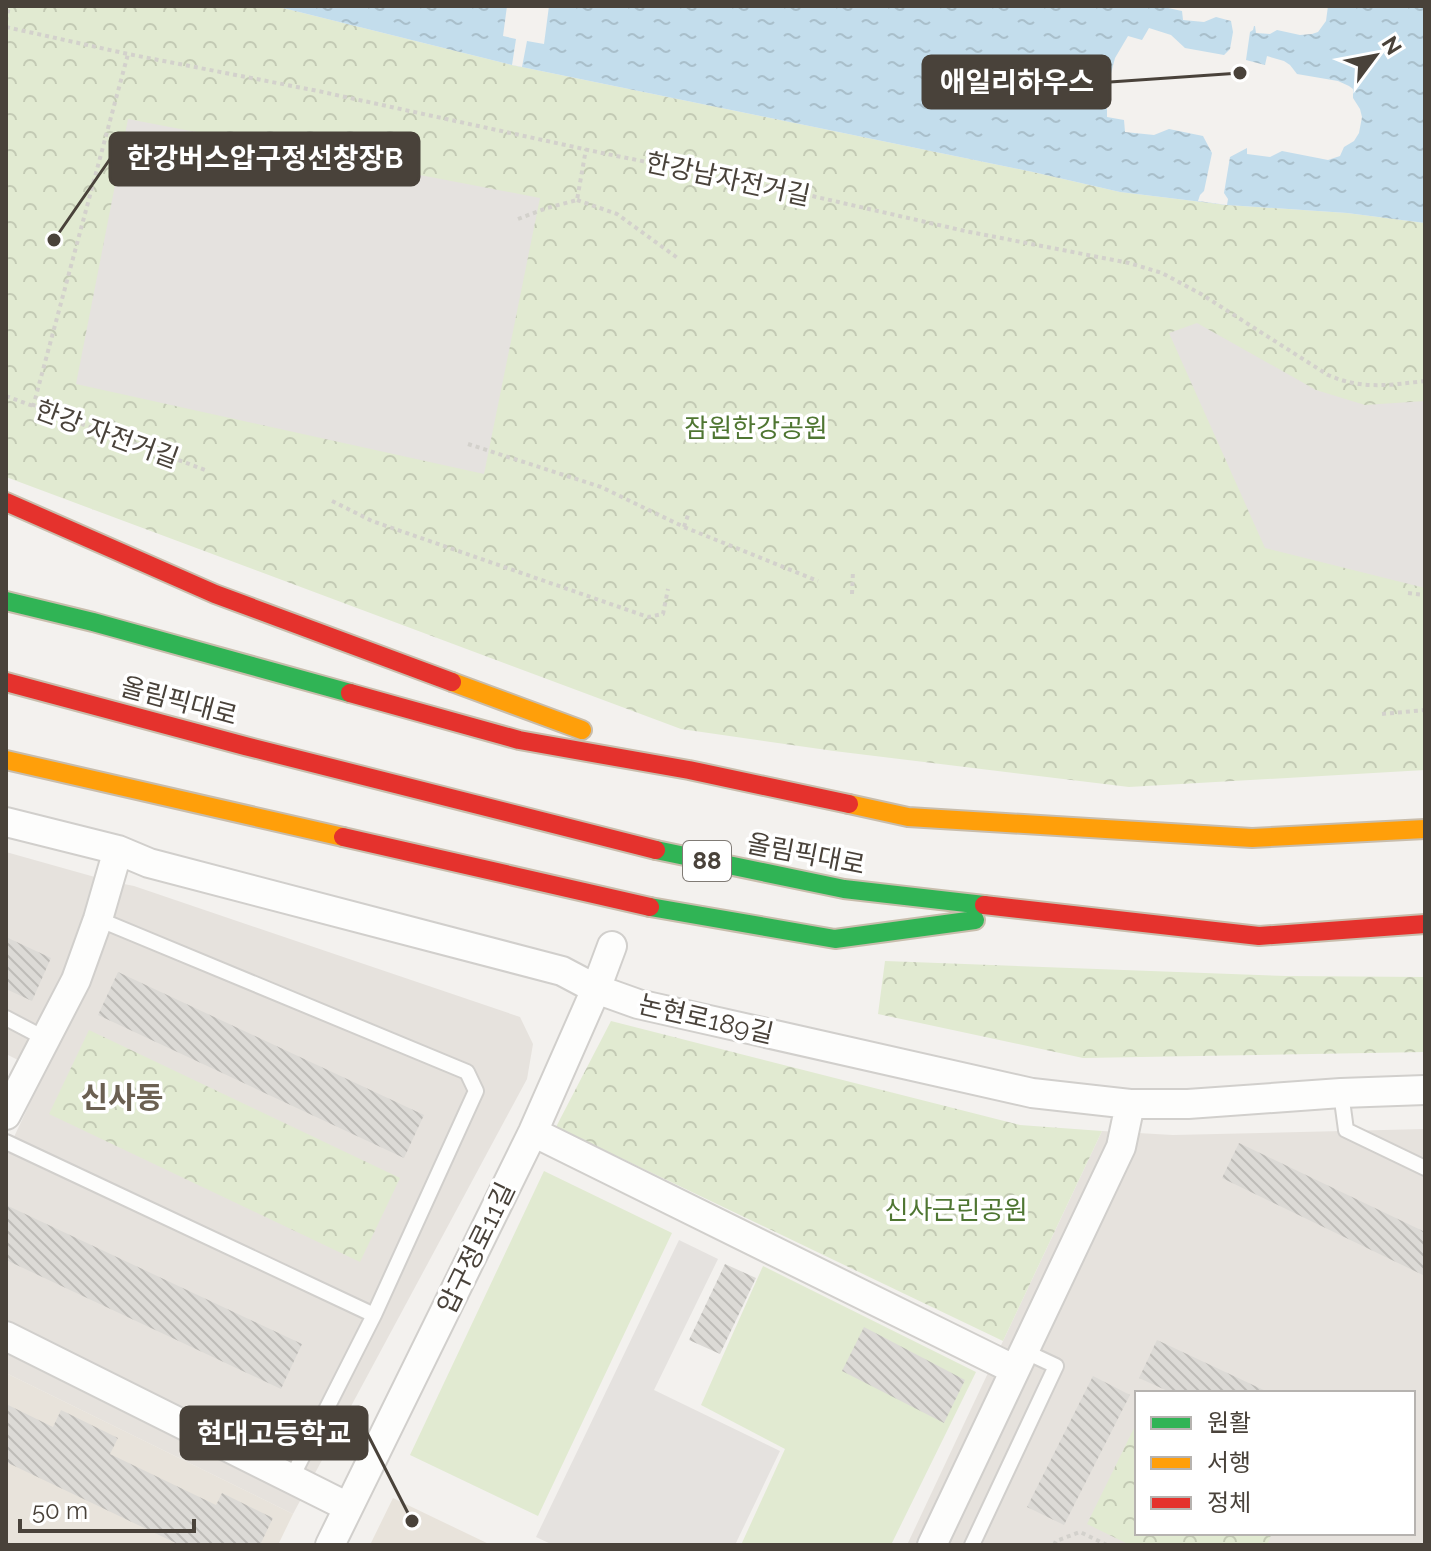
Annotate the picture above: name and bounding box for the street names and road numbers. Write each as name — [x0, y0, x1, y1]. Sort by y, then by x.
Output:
street label: 한강남자전거길 — [643, 147, 813, 211]
street label: 한강 자전거길 — [31, 394, 183, 474]
street label: 올림픽대로 — [117, 671, 241, 731]
street label: 올림픽대로 — [744, 828, 868, 880]
road number: 88 — [683, 841, 731, 881]
street label: 논현로189길 — [636, 989, 776, 1049]
street label: 압구정로11길 — [431, 1178, 521, 1318]

